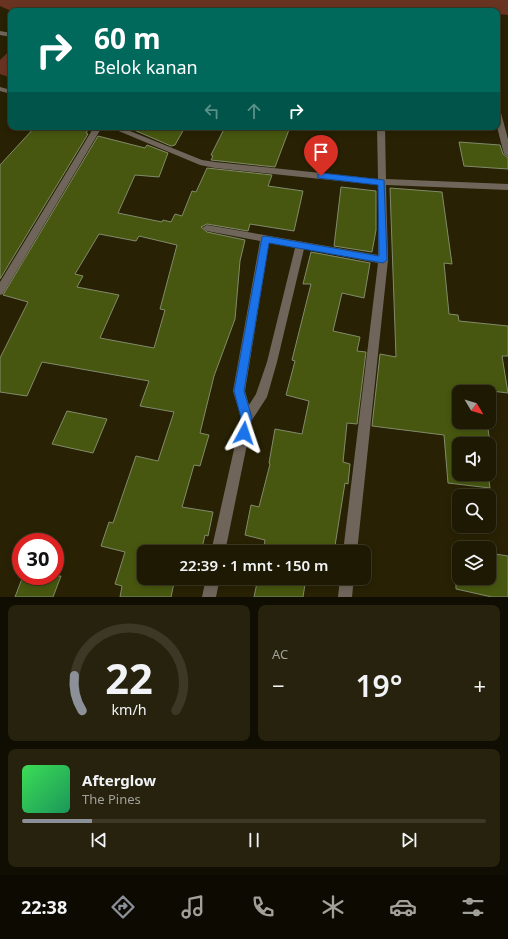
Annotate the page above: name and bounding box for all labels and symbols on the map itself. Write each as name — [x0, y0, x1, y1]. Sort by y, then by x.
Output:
pin — [304, 135, 338, 176]
north arrow — [452, 385, 496, 429]
position arrow — [223, 412, 265, 454]
speed limit sign: 30 — [12, 533, 64, 585]

